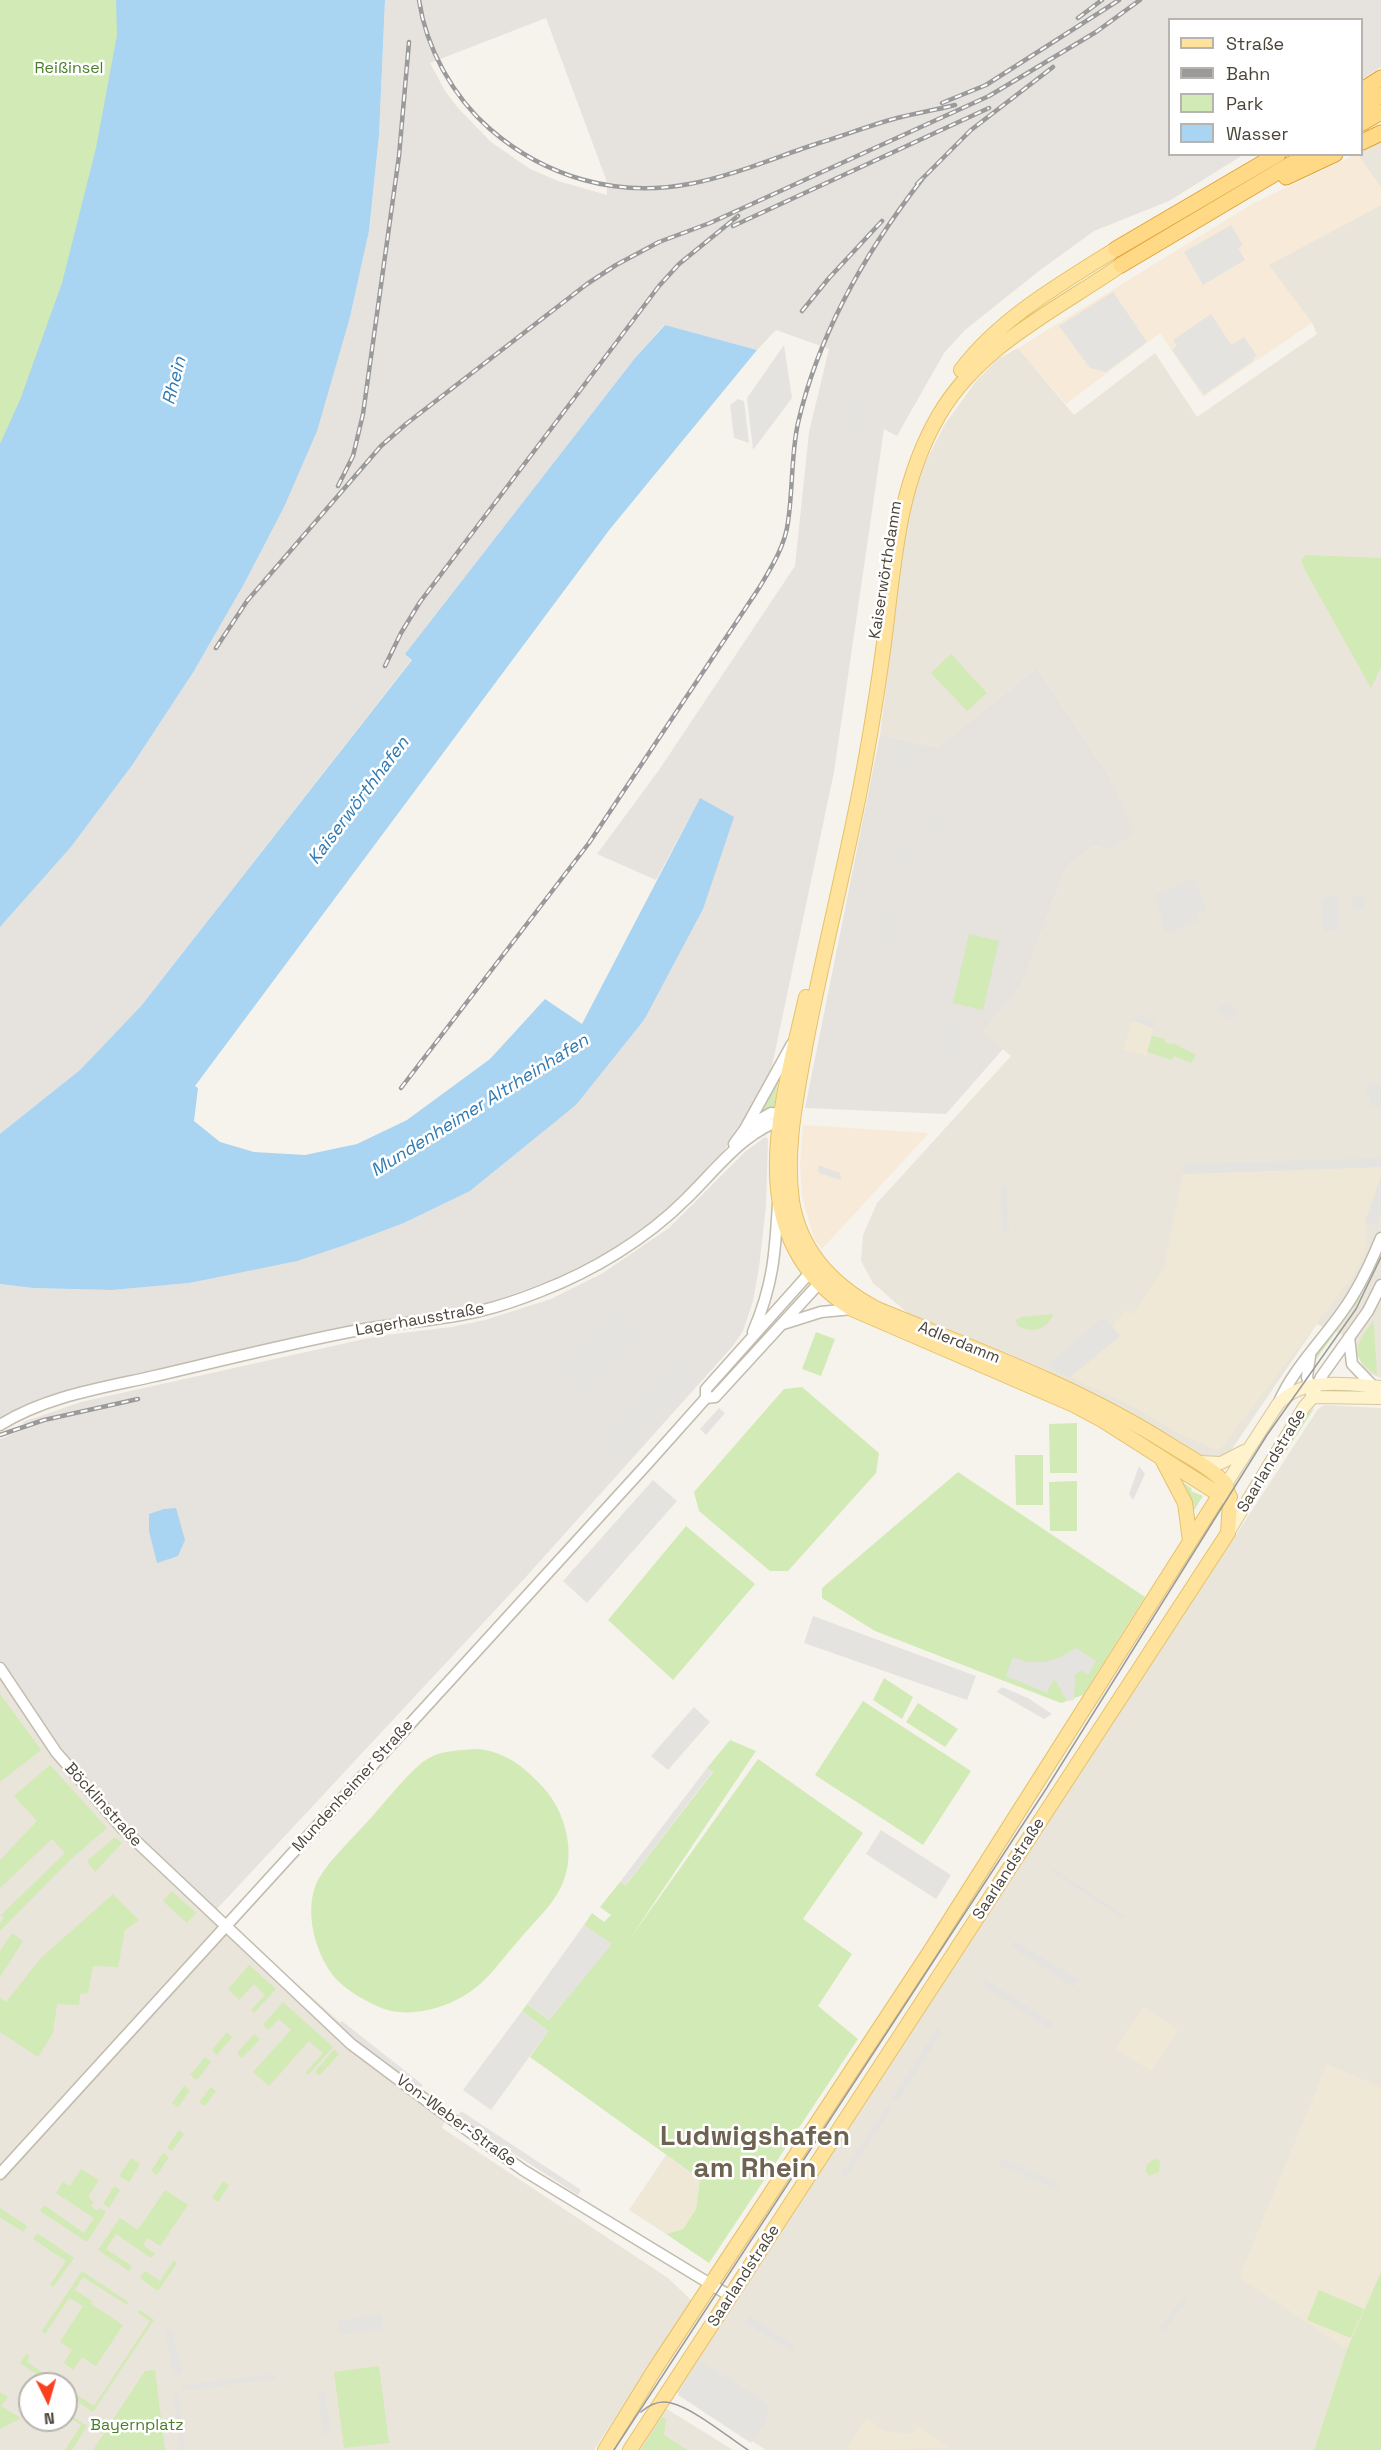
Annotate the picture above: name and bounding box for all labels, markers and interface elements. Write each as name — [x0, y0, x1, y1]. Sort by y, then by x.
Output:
legend — [1168, 18, 1363, 156]
text: Straße — [1226, 32, 1284, 55]
park label: Reißinsel — [34, 59, 104, 79]
text: Bahn — [1226, 62, 1270, 85]
text: Park — [1226, 92, 1263, 115]
text: Wasser — [1226, 122, 1288, 145]
water label: Rhein — [159, 355, 191, 407]
street label: Kaiserwörthdamm — [866, 500, 906, 640]
water label: Kaiserwörthhafen — [304, 733, 414, 869]
water label: Mundenheimer Altrheinhafen — [367, 1030, 593, 1182]
street label: Lagerhausstraße — [354, 1299, 486, 1341]
street label: Adlerdamm — [915, 1318, 1003, 1368]
street label: Saarlandstraße — [1233, 1406, 1311, 1516]
street label: Mundenheimer Straße — [289, 1716, 417, 1856]
street label: Böcklinstraße — [60, 1759, 146, 1851]
street label: Saarlandstraße — [969, 1814, 1049, 1924]
street label: Von-Weber-Straße — [392, 2071, 520, 2171]
district label: Ludwigshafen am Rhein — [660, 2120, 850, 2186]
street label: Saarlandstraße — [704, 2221, 784, 2331]
north arrow — [18, 2372, 78, 2432]
text: N — [43, 2408, 56, 2429]
park label: Bayernplatz — [90, 2416, 184, 2436]

